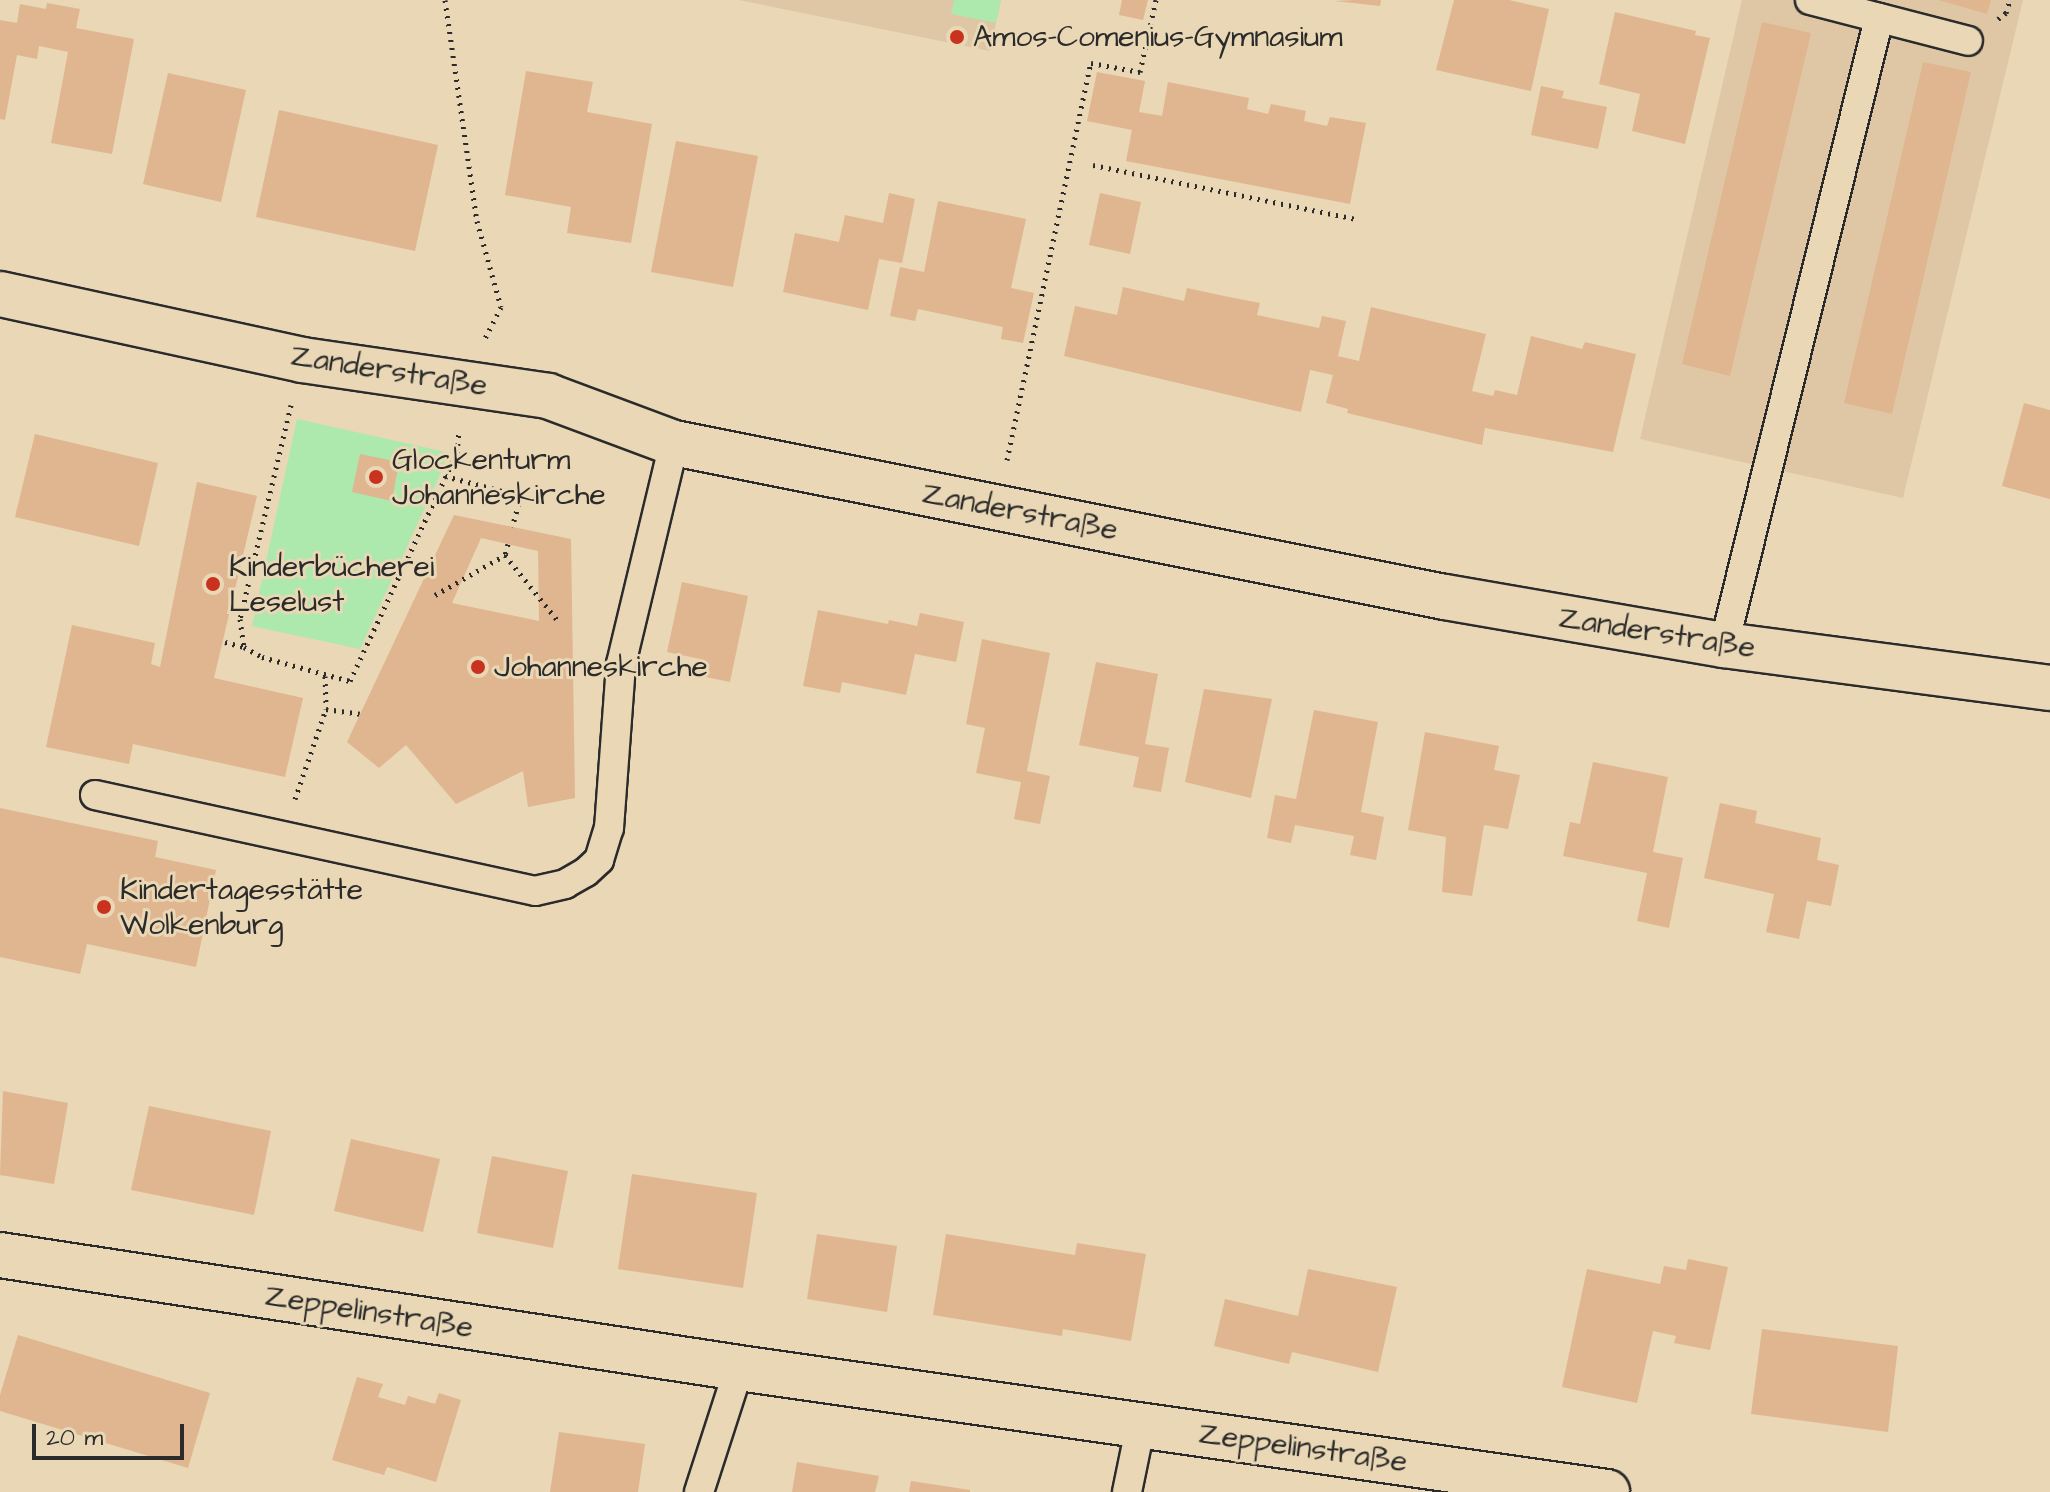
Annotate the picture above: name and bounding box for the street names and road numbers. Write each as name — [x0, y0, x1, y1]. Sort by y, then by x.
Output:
street label: Zanderstraße — [288, 338, 490, 404]
street label: Zanderstraße — [919, 475, 1121, 549]
street label: Zanderstraße — [1556, 600, 1758, 666]
street label: Zeppelinstraße — [262, 1278, 476, 1346]
street label: Zeppelinstraße — [1196, 1416, 1410, 1480]

